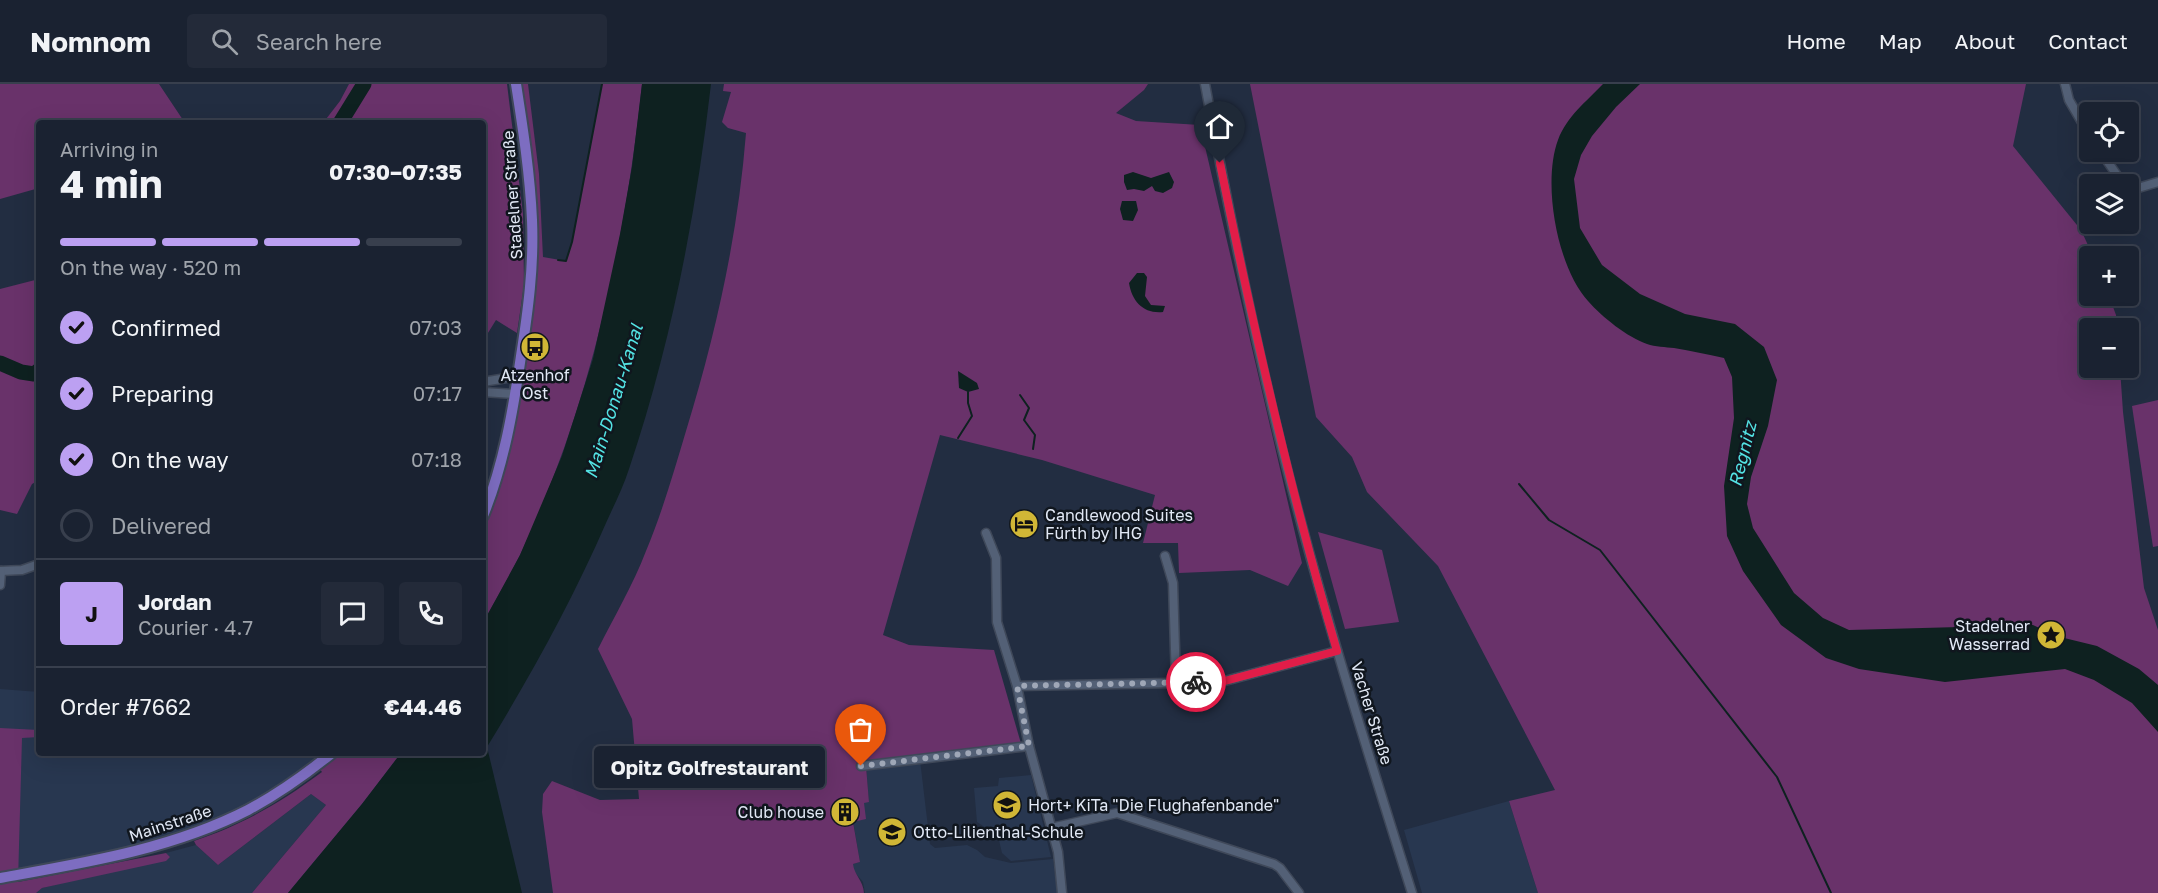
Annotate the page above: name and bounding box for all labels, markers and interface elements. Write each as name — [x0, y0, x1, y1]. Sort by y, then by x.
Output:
search box — [187, 14, 607, 68]
text: Nomnom — [30, 25, 151, 58]
icon: search — [208, 25, 241, 58]
text: Search here — [256, 28, 382, 55]
text: Home — [1786, 28, 1846, 54]
text: Map — [1879, 28, 1922, 54]
text: About — [1955, 28, 2015, 54]
text: Contact — [2048, 28, 2128, 54]
pin — [1194, 101, 1245, 163]
map controls — [2079, 102, 2139, 378]
button: locate — [2079, 102, 2139, 162]
icon: home — [1203, 110, 1236, 143]
street label: Stadelner Straße — [498, 130, 526, 260]
text: Arriving in — [60, 137, 158, 161]
text: 07:30–07:35 — [329, 158, 462, 185]
text: 4 min — [60, 160, 163, 207]
button: layers — [2079, 174, 2139, 234]
button: + — [2079, 246, 2139, 306]
text: On the way · 520 m — [60, 255, 241, 279]
icon: check — [60, 311, 93, 344]
text: Confirmed — [111, 314, 221, 341]
text: 07:03 — [409, 315, 462, 339]
button: − — [2079, 318, 2139, 378]
water label: Main-Donau-Kanal — [579, 320, 647, 481]
bus stop icon: Atzenhof Ost — [519, 331, 551, 363]
place label: Atzenhof Ost — [500, 365, 570, 403]
icon: check — [60, 377, 93, 410]
text: Preparing — [111, 380, 214, 407]
text: 07:17 — [413, 381, 462, 405]
water label: Regnitz — [1723, 417, 1761, 489]
icon: check — [60, 443, 93, 476]
text: On the way — [111, 446, 229, 473]
text: 07:18 — [411, 447, 462, 471]
place label: Candlewood Suites Fürth by IHG — [1045, 505, 1193, 543]
hotel icon: Candlewood Suites Fürth by IHG — [1008, 508, 1040, 540]
text: Delivered — [111, 512, 211, 539]
button: chat — [321, 582, 384, 645]
button: phone — [399, 582, 462, 645]
text: Jordan — [138, 588, 212, 615]
text: J — [85, 600, 98, 627]
text: Courier · 4.7 — [138, 615, 253, 639]
place label: Stadelner Wasserrad — [1949, 616, 2030, 654]
place icon: Stadelner Wasserrad — [2035, 619, 2067, 651]
courier — [1166, 652, 1226, 712]
street label: Vacher Straße — [1347, 659, 1397, 767]
icon: bike — [1180, 666, 1213, 699]
text: Order #7662 — [60, 693, 191, 720]
text: €44.46 — [384, 693, 462, 720]
pin — [835, 704, 886, 766]
icon: bag — [844, 713, 877, 746]
callout: Opitz Golfrestaurant — [594, 745, 825, 787]
text: Opitz Golfrestaurant — [610, 755, 809, 779]
school or university icon: Hort+ KiTa "Die Flughafenbande" — [991, 789, 1023, 821]
place label: Hort+ KiTa "Die Flughafenbande" — [1028, 795, 1279, 815]
building icon: Club house — [829, 796, 861, 828]
street label: Mainstraße — [126, 800, 214, 846]
place label: Club house — [738, 802, 824, 822]
school or university icon: Otto-Lilienthal-Schule — [876, 816, 908, 848]
place label: Otto-Lilienthal-Schule — [913, 822, 1084, 842]

